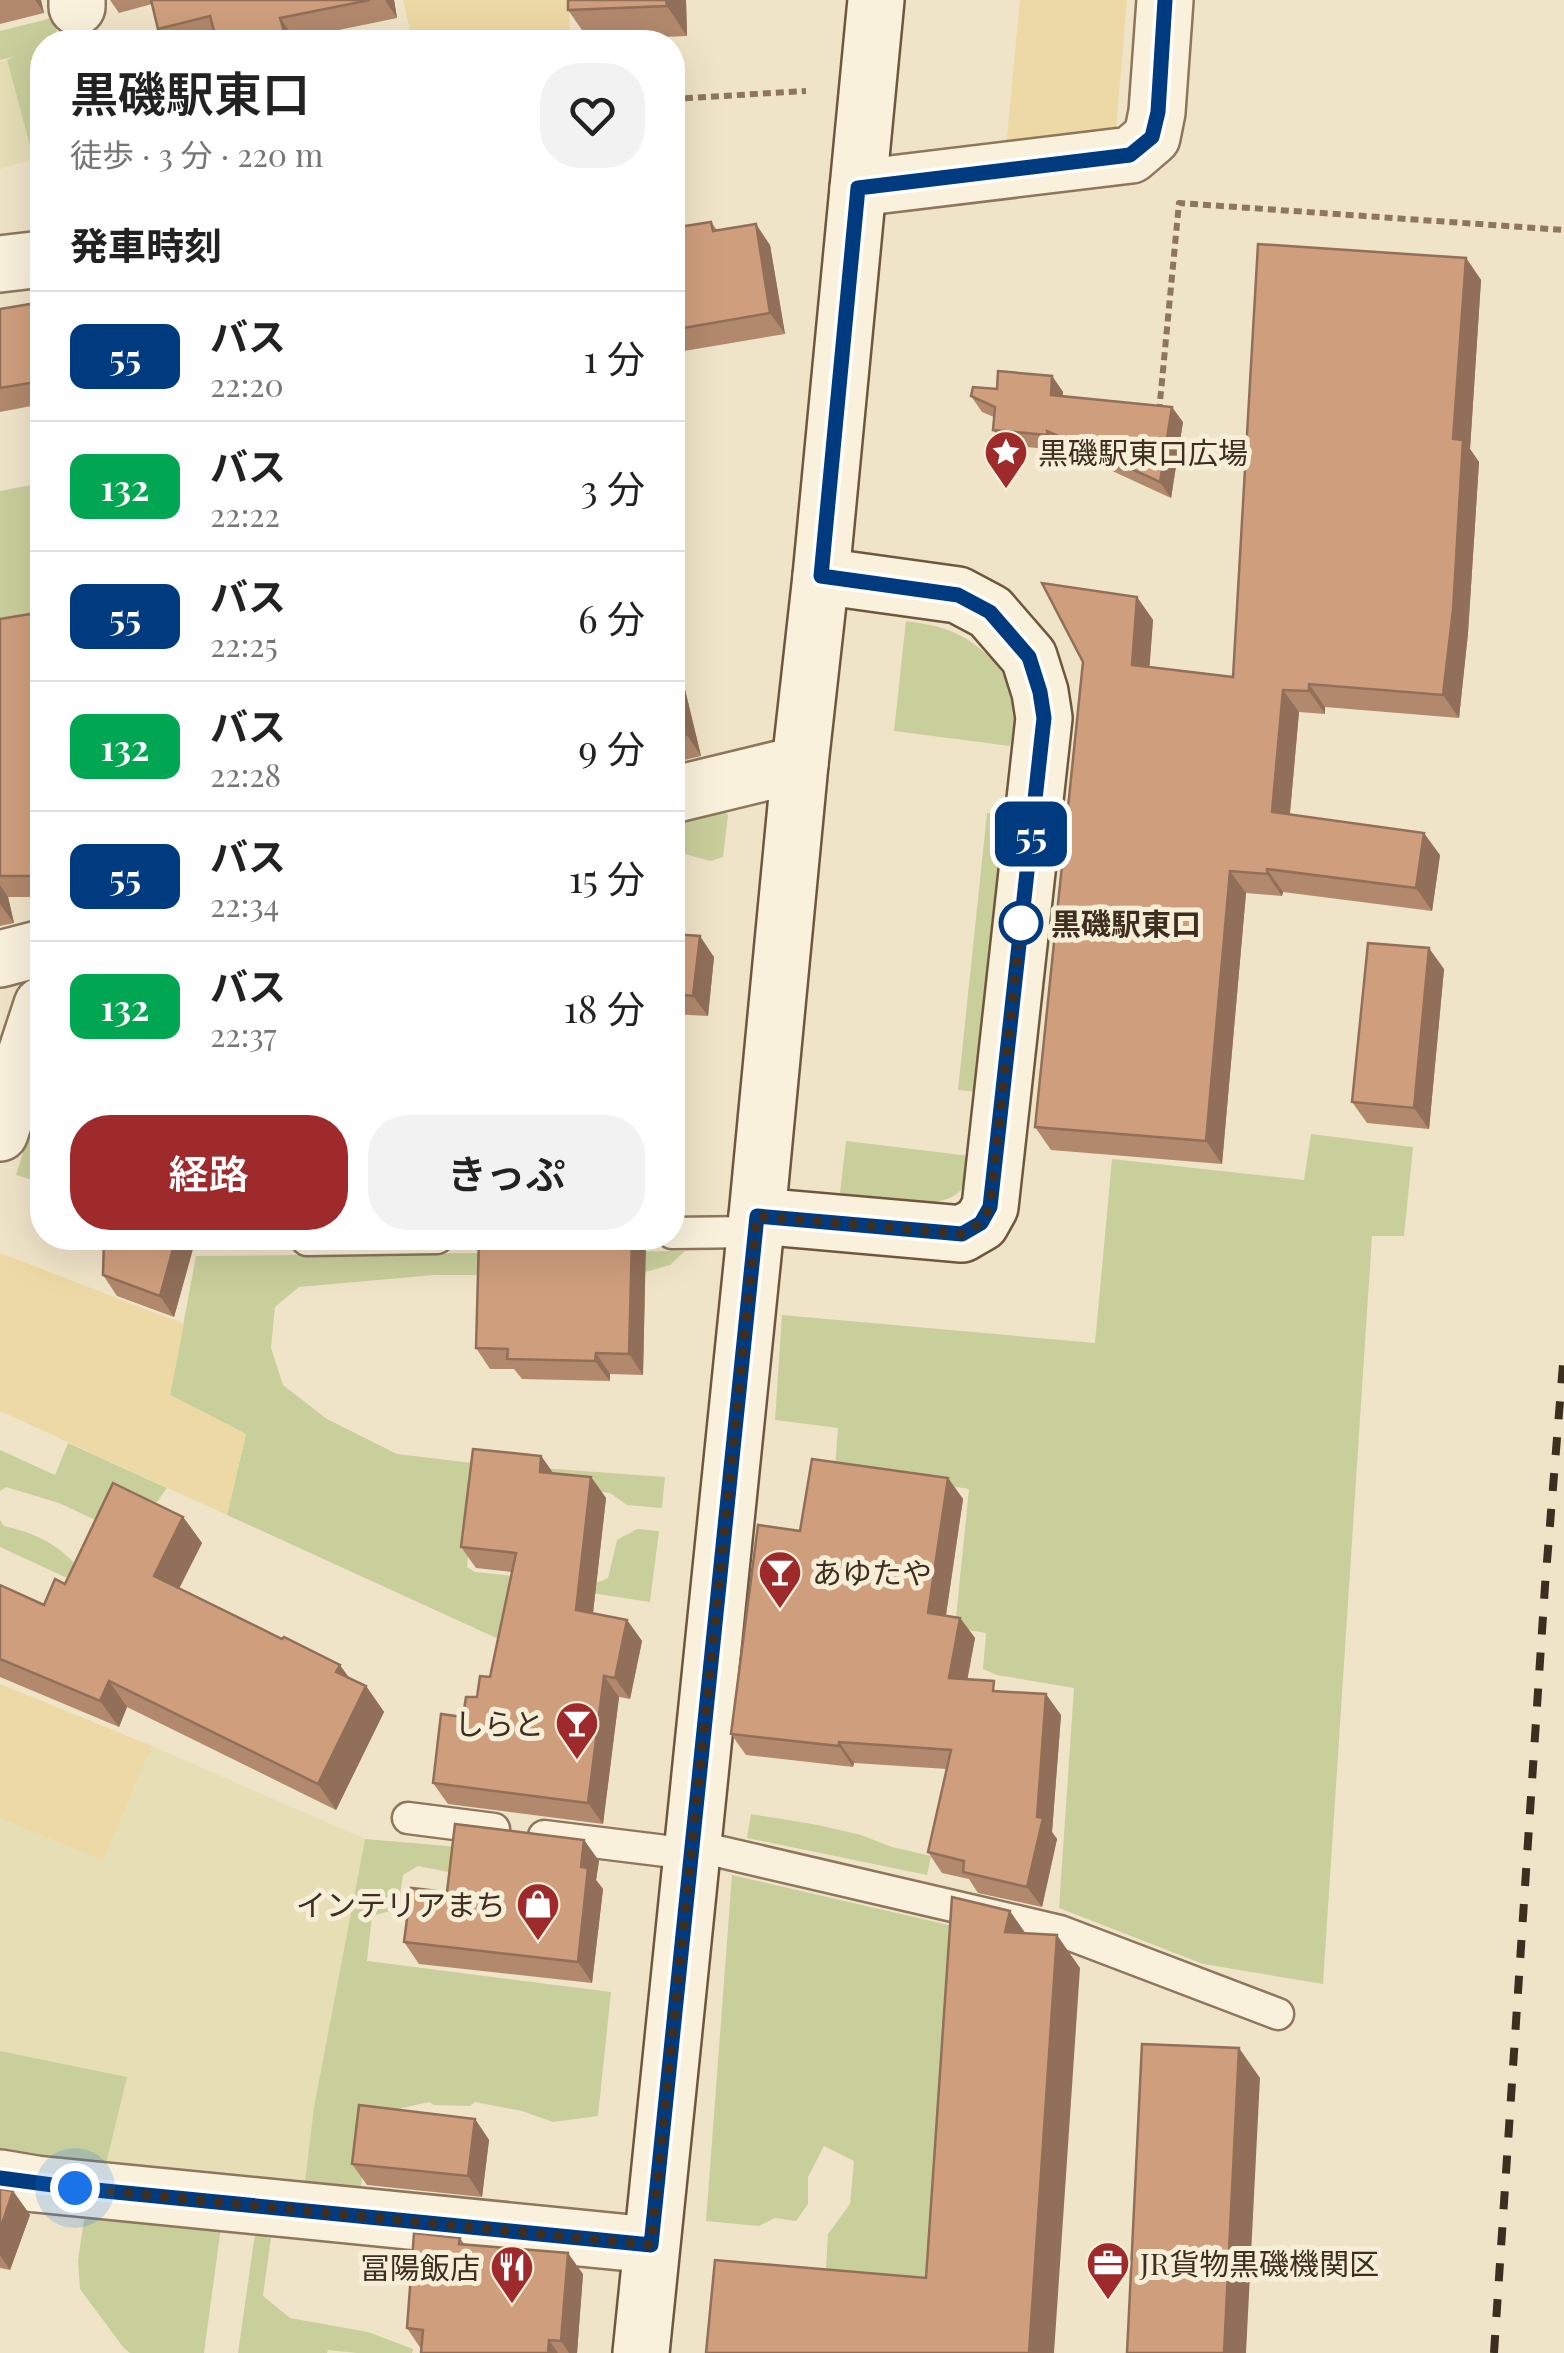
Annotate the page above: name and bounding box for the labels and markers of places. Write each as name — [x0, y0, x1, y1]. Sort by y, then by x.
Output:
place icon: 黒磯駅東口広場 — [983, 429, 1029, 490]
place label: 黒磯駅東口広場 — [1038, 432, 1248, 472]
marker: 黒磯駅東口 — [1000, 902, 1042, 944]
place label: 黒磯駅東口 — [1051, 903, 1201, 943]
bar icon: あゆたや — [757, 1549, 803, 1610]
place label: あゆたや — [812, 1552, 932, 1592]
bar icon: しらと — [554, 1700, 600, 1761]
place label: しらと — [454, 1703, 544, 1743]
shop icon: インテリアまち — [515, 1881, 561, 1942]
place label: インテリアまち — [296, 1884, 506, 1924]
office icon: JR貨物黒磯機関区 — [1085, 2240, 1131, 2301]
place label: JR貨物黒磯機関区 — [1139, 2243, 1379, 2283]
restaurant icon: 冨陽飯店 — [489, 2244, 535, 2305]
place label: 冨陽飯店 — [360, 2247, 480, 2287]

